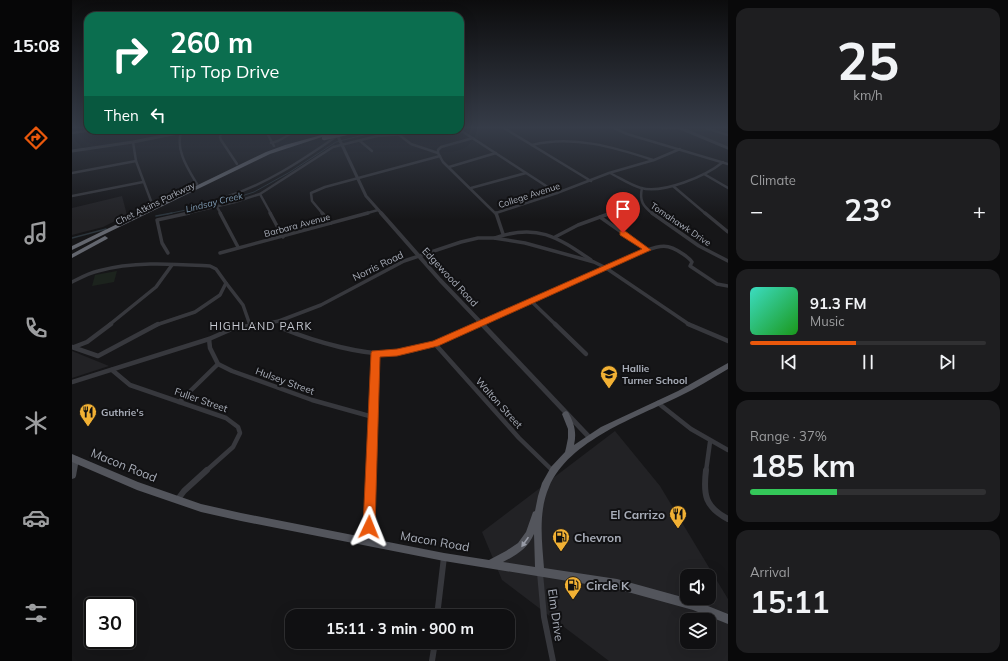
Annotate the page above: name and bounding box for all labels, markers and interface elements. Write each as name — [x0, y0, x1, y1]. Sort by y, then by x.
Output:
text: 260 m — [170, 25, 253, 60]
icon: right — [104, 28, 156, 80]
text: 25 — [837, 28, 899, 93]
text: 15:08 — [12, 34, 60, 57]
text: Tip Top Drive — [170, 60, 279, 83]
text: km/h — [853, 87, 883, 103]
icon: left — [147, 104, 169, 126]
text: Then — [104, 106, 139, 125]
icon: directions — [22, 124, 50, 152]
text: Climate — [750, 172, 796, 188]
street label: Chet Atkins Parkway — [113, 179, 197, 228]
street label: College Avenue — [497, 180, 561, 210]
water label: Lindsay Creek — [184, 190, 244, 215]
text: 23° — [844, 191, 892, 229]
pin — [606, 192, 640, 233]
text: − — [750, 197, 763, 225]
text: + — [973, 197, 986, 225]
icon: arrive — [612, 198, 634, 220]
street label: Tomahawk Drive — [649, 200, 713, 248]
street label: Barbara Avenue — [263, 211, 331, 239]
icon: music — [22, 219, 50, 247]
street label: Edgewood Road — [419, 245, 481, 309]
street label: Norris Road — [350, 248, 406, 284]
text: 91.3 FM — [810, 294, 866, 313]
text: Music — [810, 313, 845, 329]
icon: phone — [22, 314, 50, 342]
district label: HIGHLAND PARK — [210, 319, 312, 333]
icon: previous — [778, 351, 800, 373]
icon: pause — [857, 351, 879, 373]
icon: next — [936, 351, 958, 373]
place label: Hallie Turner School — [622, 362, 687, 387]
street label: Hulsey Street — [254, 364, 317, 398]
school or university icon: Hallie Turner School — [599, 364, 619, 389]
street label: Walton Street — [473, 375, 526, 432]
street label: Fuller Street — [173, 385, 230, 415]
restaurant icon: Guthrie's — [78, 402, 98, 427]
place label: Guthrie's — [101, 406, 144, 419]
icon: climate — [22, 409, 50, 437]
text: Range · 37% — [750, 428, 827, 444]
street label: Macon Road — [89, 445, 159, 485]
text: 185 km — [750, 447, 856, 485]
icon: car — [22, 504, 50, 532]
restaurant icon: El Carrizo — [668, 504, 688, 529]
position arrow — [348, 506, 390, 548]
place label: El Carrizo — [610, 507, 665, 522]
fuel station icon: Chevron — [551, 527, 571, 552]
street label: Macon Road — [399, 528, 471, 554]
place label: Chevron — [574, 530, 621, 545]
one-way arrow — [522, 536, 529, 547]
text: Arrival — [750, 564, 790, 580]
map controls — [680, 569, 716, 649]
button: sound — [680, 569, 716, 605]
fuel station icon: Circle K — [563, 575, 583, 600]
place label: Circle K — [586, 578, 630, 593]
text: 15:11 — [750, 583, 829, 621]
street label: Elm Drive — [545, 588, 567, 642]
speed limit sign: 30 — [84, 597, 136, 649]
icon: filters — [22, 599, 50, 627]
button: layers — [680, 613, 716, 649]
text: 15:11 · 3 min · 900 m — [326, 619, 474, 638]

